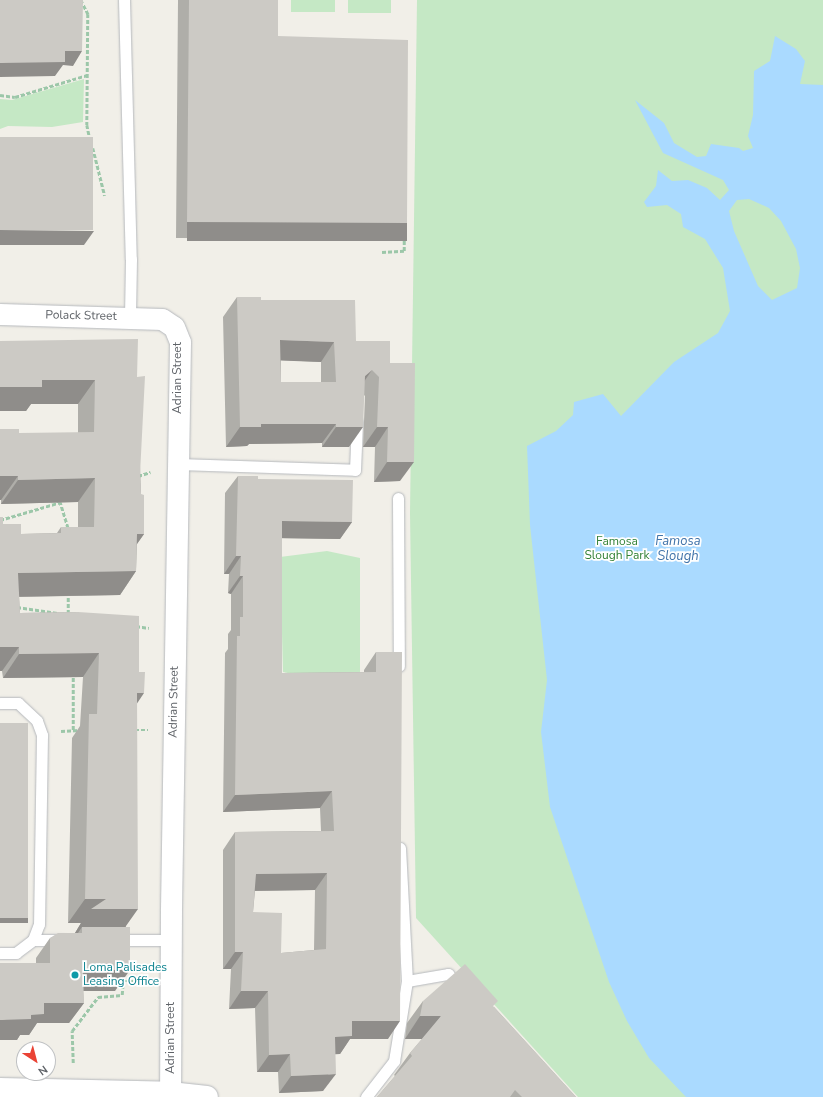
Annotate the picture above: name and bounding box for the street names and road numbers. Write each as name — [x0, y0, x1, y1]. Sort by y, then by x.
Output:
street label: Polack Street — [45, 308, 117, 324]
street label: Adrian Street — [171, 342, 185, 414]
street label: Adrian Street — [166, 666, 182, 738]
street label: Adrian Street — [164, 1002, 178, 1074]

